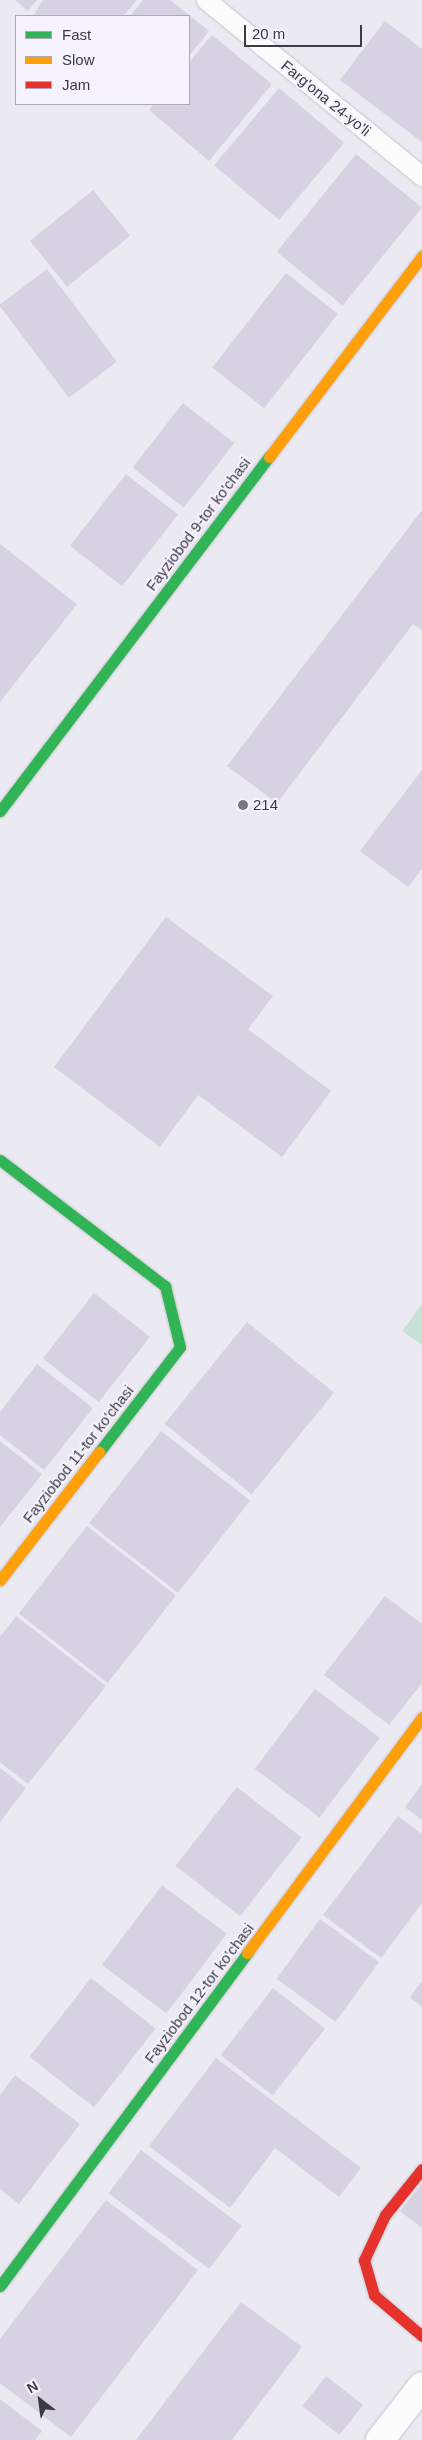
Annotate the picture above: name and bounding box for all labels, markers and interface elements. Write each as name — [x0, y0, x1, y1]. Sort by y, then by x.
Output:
legend — [15, 15, 190, 105]
scale bar — [247, 15, 364, 47]
text: 20 m — [252, 25, 285, 42]
text: Fast — [62, 26, 91, 43]
text: Slow — [62, 51, 95, 68]
street label: Farg'ona 24-yo'li — [278, 56, 374, 140]
text: Jam — [62, 76, 90, 93]
street label: Fayziobod 9-tor ko'chasi — [142, 454, 254, 594]
place label: 214 — [253, 796, 278, 814]
marker: 214 — [237, 799, 249, 811]
street label: Fayziobod 11-tor ko'chasi — [19, 1382, 137, 1526]
street label: Fayziobod 12-tor ko'chasi — [141, 1920, 257, 2066]
north arrow — [15, 2375, 65, 2425]
text: N — [24, 2378, 41, 2396]

